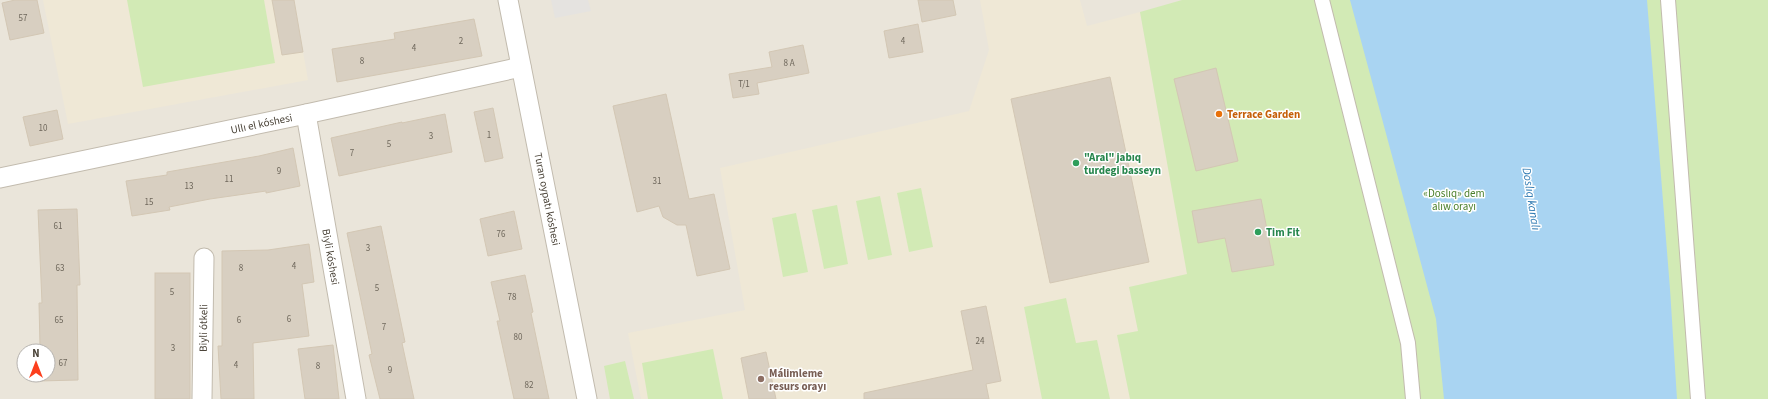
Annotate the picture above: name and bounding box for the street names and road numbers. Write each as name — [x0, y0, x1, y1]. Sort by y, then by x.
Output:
street label: Ullı el kóshesi — [229, 110, 294, 137]
street label: Turan oypatı kóshesi — [531, 151, 564, 247]
street label: Biyli kóshesi — [319, 228, 343, 286]
street label: Biyli ótkeli — [195, 304, 211, 352]

